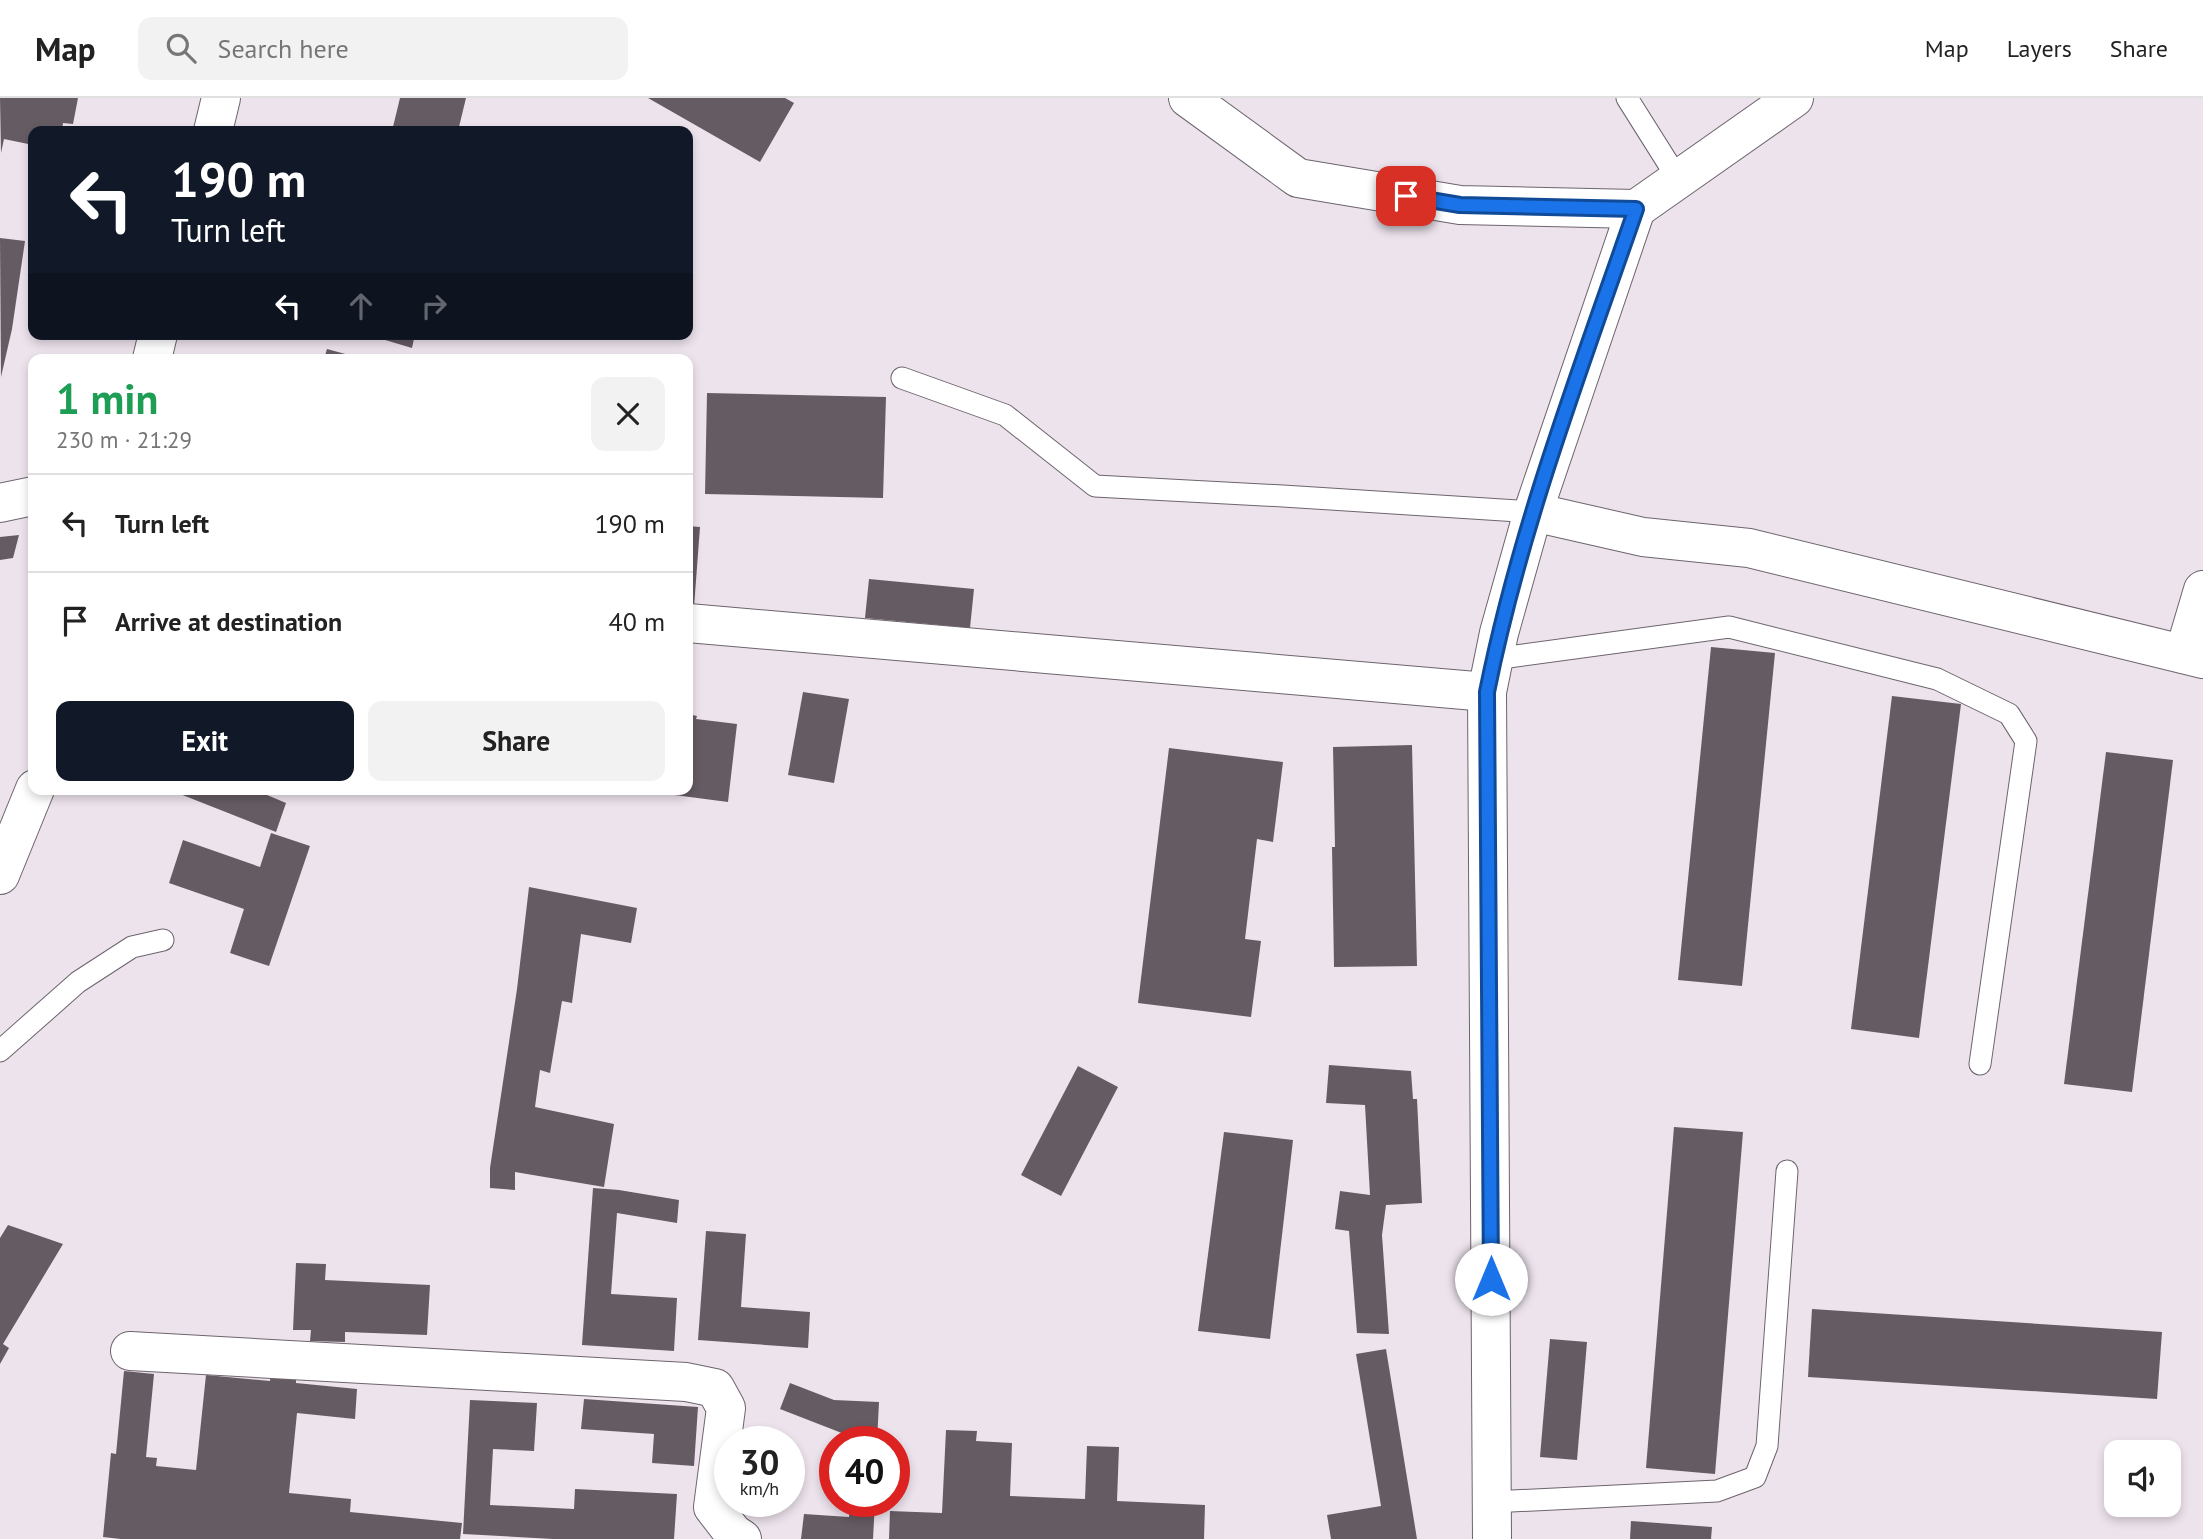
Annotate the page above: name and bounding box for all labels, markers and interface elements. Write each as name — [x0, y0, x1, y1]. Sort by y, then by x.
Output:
search box — [138, 17, 628, 80]
text: Map — [35, 27, 96, 70]
icon: search — [162, 29, 200, 67]
text: Search here — [218, 32, 349, 65]
text: Map — [1925, 33, 1969, 64]
text: Layers — [2007, 33, 2072, 64]
text: Share — [2110, 33, 2168, 64]
text: 190 m — [171, 147, 306, 211]
icon: left — [56, 154, 147, 245]
pin — [1376, 166, 1436, 226]
icon: arrive — [1387, 177, 1425, 215]
text: Turn left — [171, 209, 286, 251]
icon: left — [269, 287, 307, 325]
icon: ahead — [342, 287, 380, 325]
icon: right — [415, 287, 453, 325]
text: 1 min — [56, 371, 158, 426]
button: close — [591, 377, 665, 451]
text: 230 m · 21:29 — [56, 425, 192, 454]
icon: left — [56, 504, 94, 542]
text: Turn left — [115, 507, 209, 540]
text: 190 m — [594, 507, 665, 540]
icon: arrive — [56, 602, 94, 640]
text: Arrive at destination — [115, 605, 342, 638]
text: 40 m — [609, 605, 665, 638]
button: Exit — [56, 701, 354, 781]
button: Share — [368, 701, 665, 781]
position arrow — [1454, 1242, 1528, 1316]
speed limit sign: 40 — [819, 1426, 910, 1517]
text: 30 — [740, 1439, 779, 1485]
map controls — [2104, 1440, 2181, 1517]
button: sound — [2104, 1440, 2181, 1517]
text: km/h — [740, 1477, 779, 1500]

